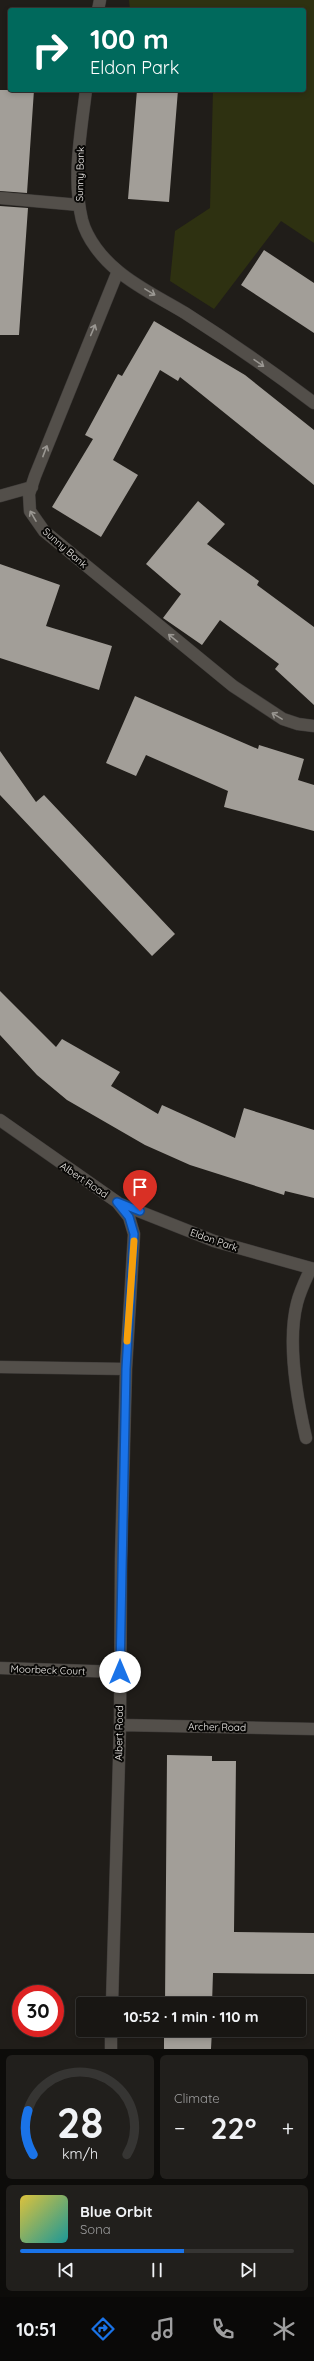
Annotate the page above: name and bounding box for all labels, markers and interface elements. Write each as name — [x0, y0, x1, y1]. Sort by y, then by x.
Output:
text: 100 m — [90, 21, 169, 56]
icon: right — [24, 24, 76, 76]
text: Eldon Park — [90, 56, 179, 79]
street label: Sunny Bank — [73, 146, 87, 202]
one-way arrow — [144, 289, 156, 297]
one-way arrow — [90, 324, 97, 336]
one-way arrow — [253, 359, 264, 367]
one-way arrow — [41, 445, 49, 457]
one-way arrow — [28, 510, 36, 522]
street label: Sunny Bank — [40, 525, 90, 571]
one-way arrow — [168, 633, 179, 642]
one-way arrow — [271, 711, 283, 719]
street label: Albert Road — [57, 1159, 111, 1201]
pin — [123, 1170, 157, 1211]
icon: arrive — [129, 1176, 151, 1198]
street label: Eldon Park — [188, 1226, 240, 1254]
position arrow — [99, 1651, 141, 1693]
street label: Moorbeck Court — [10, 1662, 86, 1678]
street label: Albert Road — [112, 1705, 126, 1761]
street label: Archer Road — [188, 1720, 246, 1734]
speed limit sign: 30 — [12, 1985, 64, 2037]
text: 10:52 · 1 min · 110 m — [123, 2007, 259, 2026]
text: Climate — [174, 2090, 220, 2106]
text: 28 — [57, 2096, 103, 2148]
text: 22° — [211, 2109, 256, 2147]
text: − — [174, 2114, 185, 2142]
text: + — [282, 2114, 294, 2142]
text: km/h — [62, 2145, 98, 2163]
text: Blue Orbit — [80, 2202, 153, 2221]
text: Sona — [80, 2221, 111, 2237]
icon: previous — [55, 2259, 77, 2281]
icon: pause — [146, 2259, 168, 2281]
icon: next — [237, 2259, 259, 2281]
icon: directions — [89, 2315, 117, 2343]
icon: music — [149, 2315, 177, 2343]
icon: phone — [209, 2315, 237, 2343]
icon: climate — [270, 2315, 298, 2343]
text: 10:51 — [16, 2318, 57, 2341]

